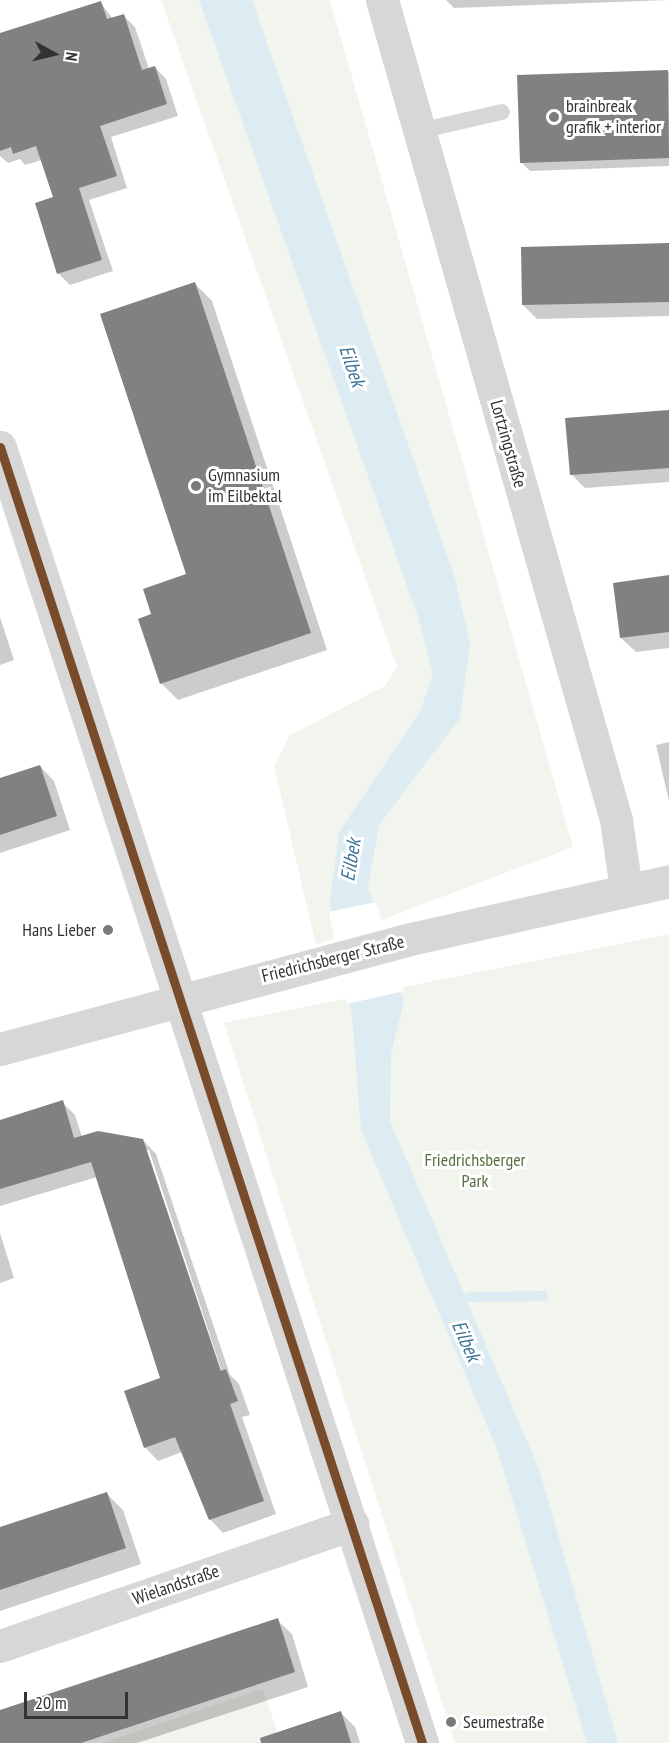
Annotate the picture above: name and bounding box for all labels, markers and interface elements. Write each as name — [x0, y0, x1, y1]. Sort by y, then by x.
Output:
north arrow — [24, 24, 84, 84]
text: N — [61, 51, 82, 62]
place label: brainbreak grafik + interior — [566, 96, 661, 138]
marker: brainbreak grafik + interior — [547, 110, 561, 124]
water label: Eilbek — [334, 342, 370, 390]
street label: Lortzingstraße — [485, 398, 531, 490]
place label: Gymnasium im Eilbektal — [208, 465, 282, 508]
marker: Gymnasium im Eilbektal — [189, 479, 203, 493]
water label: Eilbek — [336, 837, 366, 883]
place label: Hans Lieber — [22, 919, 96, 941]
marker: Hans Lieber — [101, 923, 115, 937]
street label: Friedrichsberger Straße — [260, 931, 406, 987]
park label: Friedrichsberger Park — [424, 1150, 526, 1192]
water label: Eilbek — [446, 1317, 486, 1365]
street label: Wielandstraße — [130, 1560, 222, 1610]
scale bar — [27, 1680, 130, 1718]
text: 20 m — [35, 1691, 67, 1714]
place label: Seumestraße — [463, 1711, 544, 1733]
marker: Seumestraße — [444, 1715, 458, 1729]

